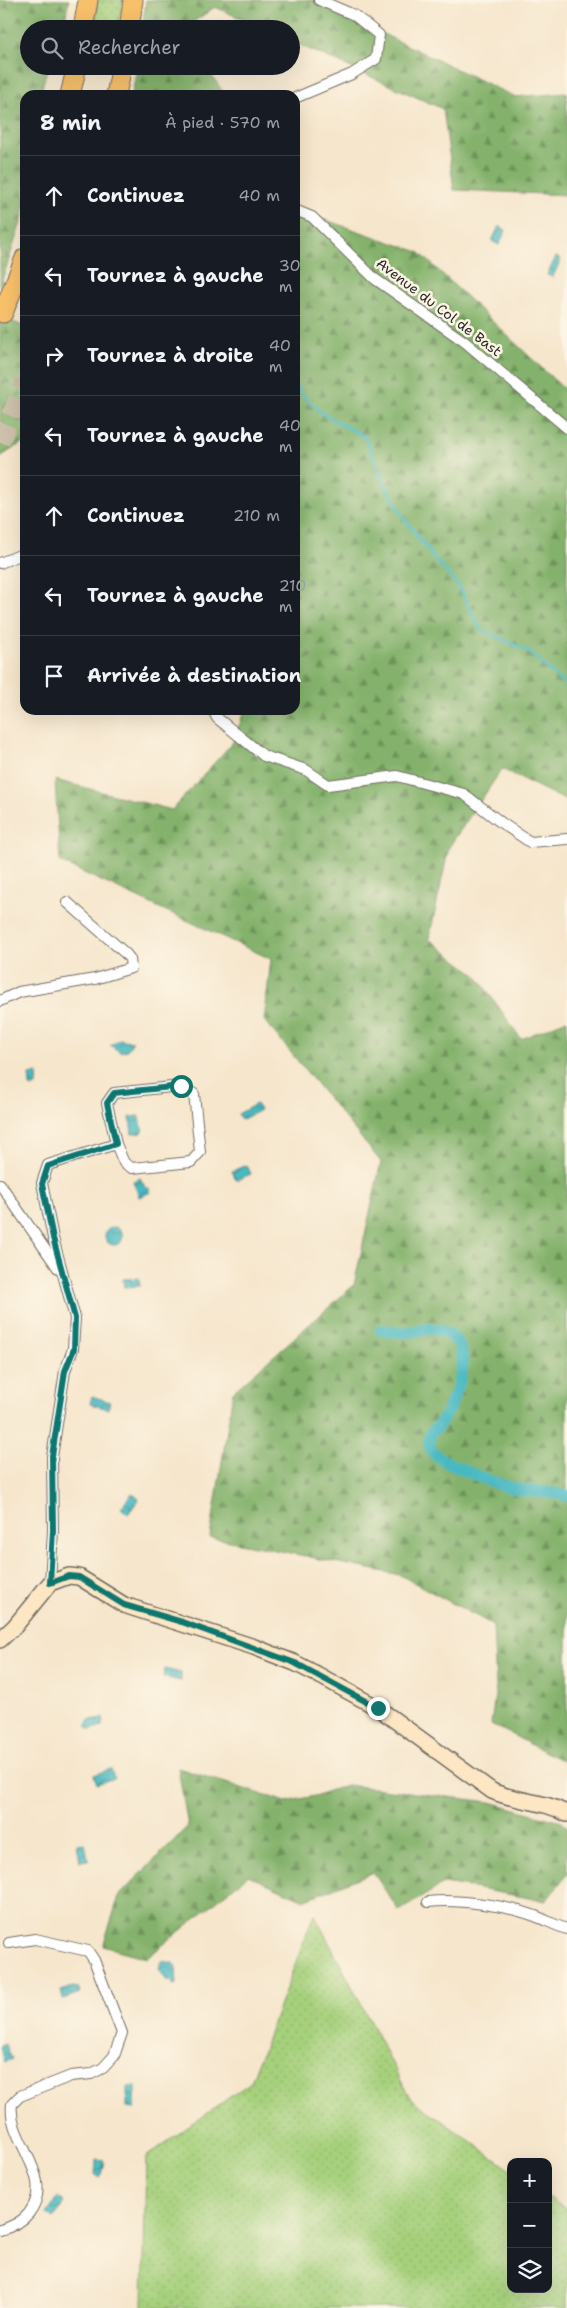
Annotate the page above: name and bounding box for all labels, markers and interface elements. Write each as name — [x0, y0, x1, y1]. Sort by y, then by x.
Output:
search box — [20, 20, 300, 75]
icon: search — [38, 34, 66, 62]
text: Rechercher — [78, 35, 181, 60]
text: 8 min — [40, 109, 101, 137]
text: À pied · 570 m — [165, 112, 280, 133]
icon: ahead — [40, 182, 68, 210]
text: Continuez — [87, 183, 185, 208]
text: 40 m — [238, 185, 280, 206]
street label: Avenue du Col de Bast — [373, 254, 505, 360]
text: 30 m — [279, 255, 301, 297]
icon: left — [40, 262, 68, 290]
text: Tournez à gauche — [87, 263, 264, 288]
text: 40 m — [269, 335, 291, 377]
icon: right — [40, 342, 68, 370]
text: Tournez à droite — [87, 343, 254, 368]
text: 40 m — [279, 415, 301, 457]
icon: left — [40, 422, 68, 450]
text: Tournez à gauche — [87, 423, 264, 448]
icon: ahead — [40, 502, 68, 530]
text: Continuez — [87, 503, 185, 528]
text: 210 m — [233, 505, 280, 526]
text: 210 m — [279, 575, 307, 617]
icon: left — [40, 582, 68, 610]
text: Tournez à gauche — [87, 583, 264, 608]
icon: arrive — [40, 662, 68, 690]
text: Arrivée à destination — [87, 663, 301, 688]
route start — [170, 1075, 193, 1098]
route end — [367, 1697, 390, 1720]
map controls — [507, 2158, 552, 2293]
button: + — [507, 2158, 552, 2203]
button: − — [507, 2203, 552, 2248]
button: layers — [507, 2248, 552, 2293]

